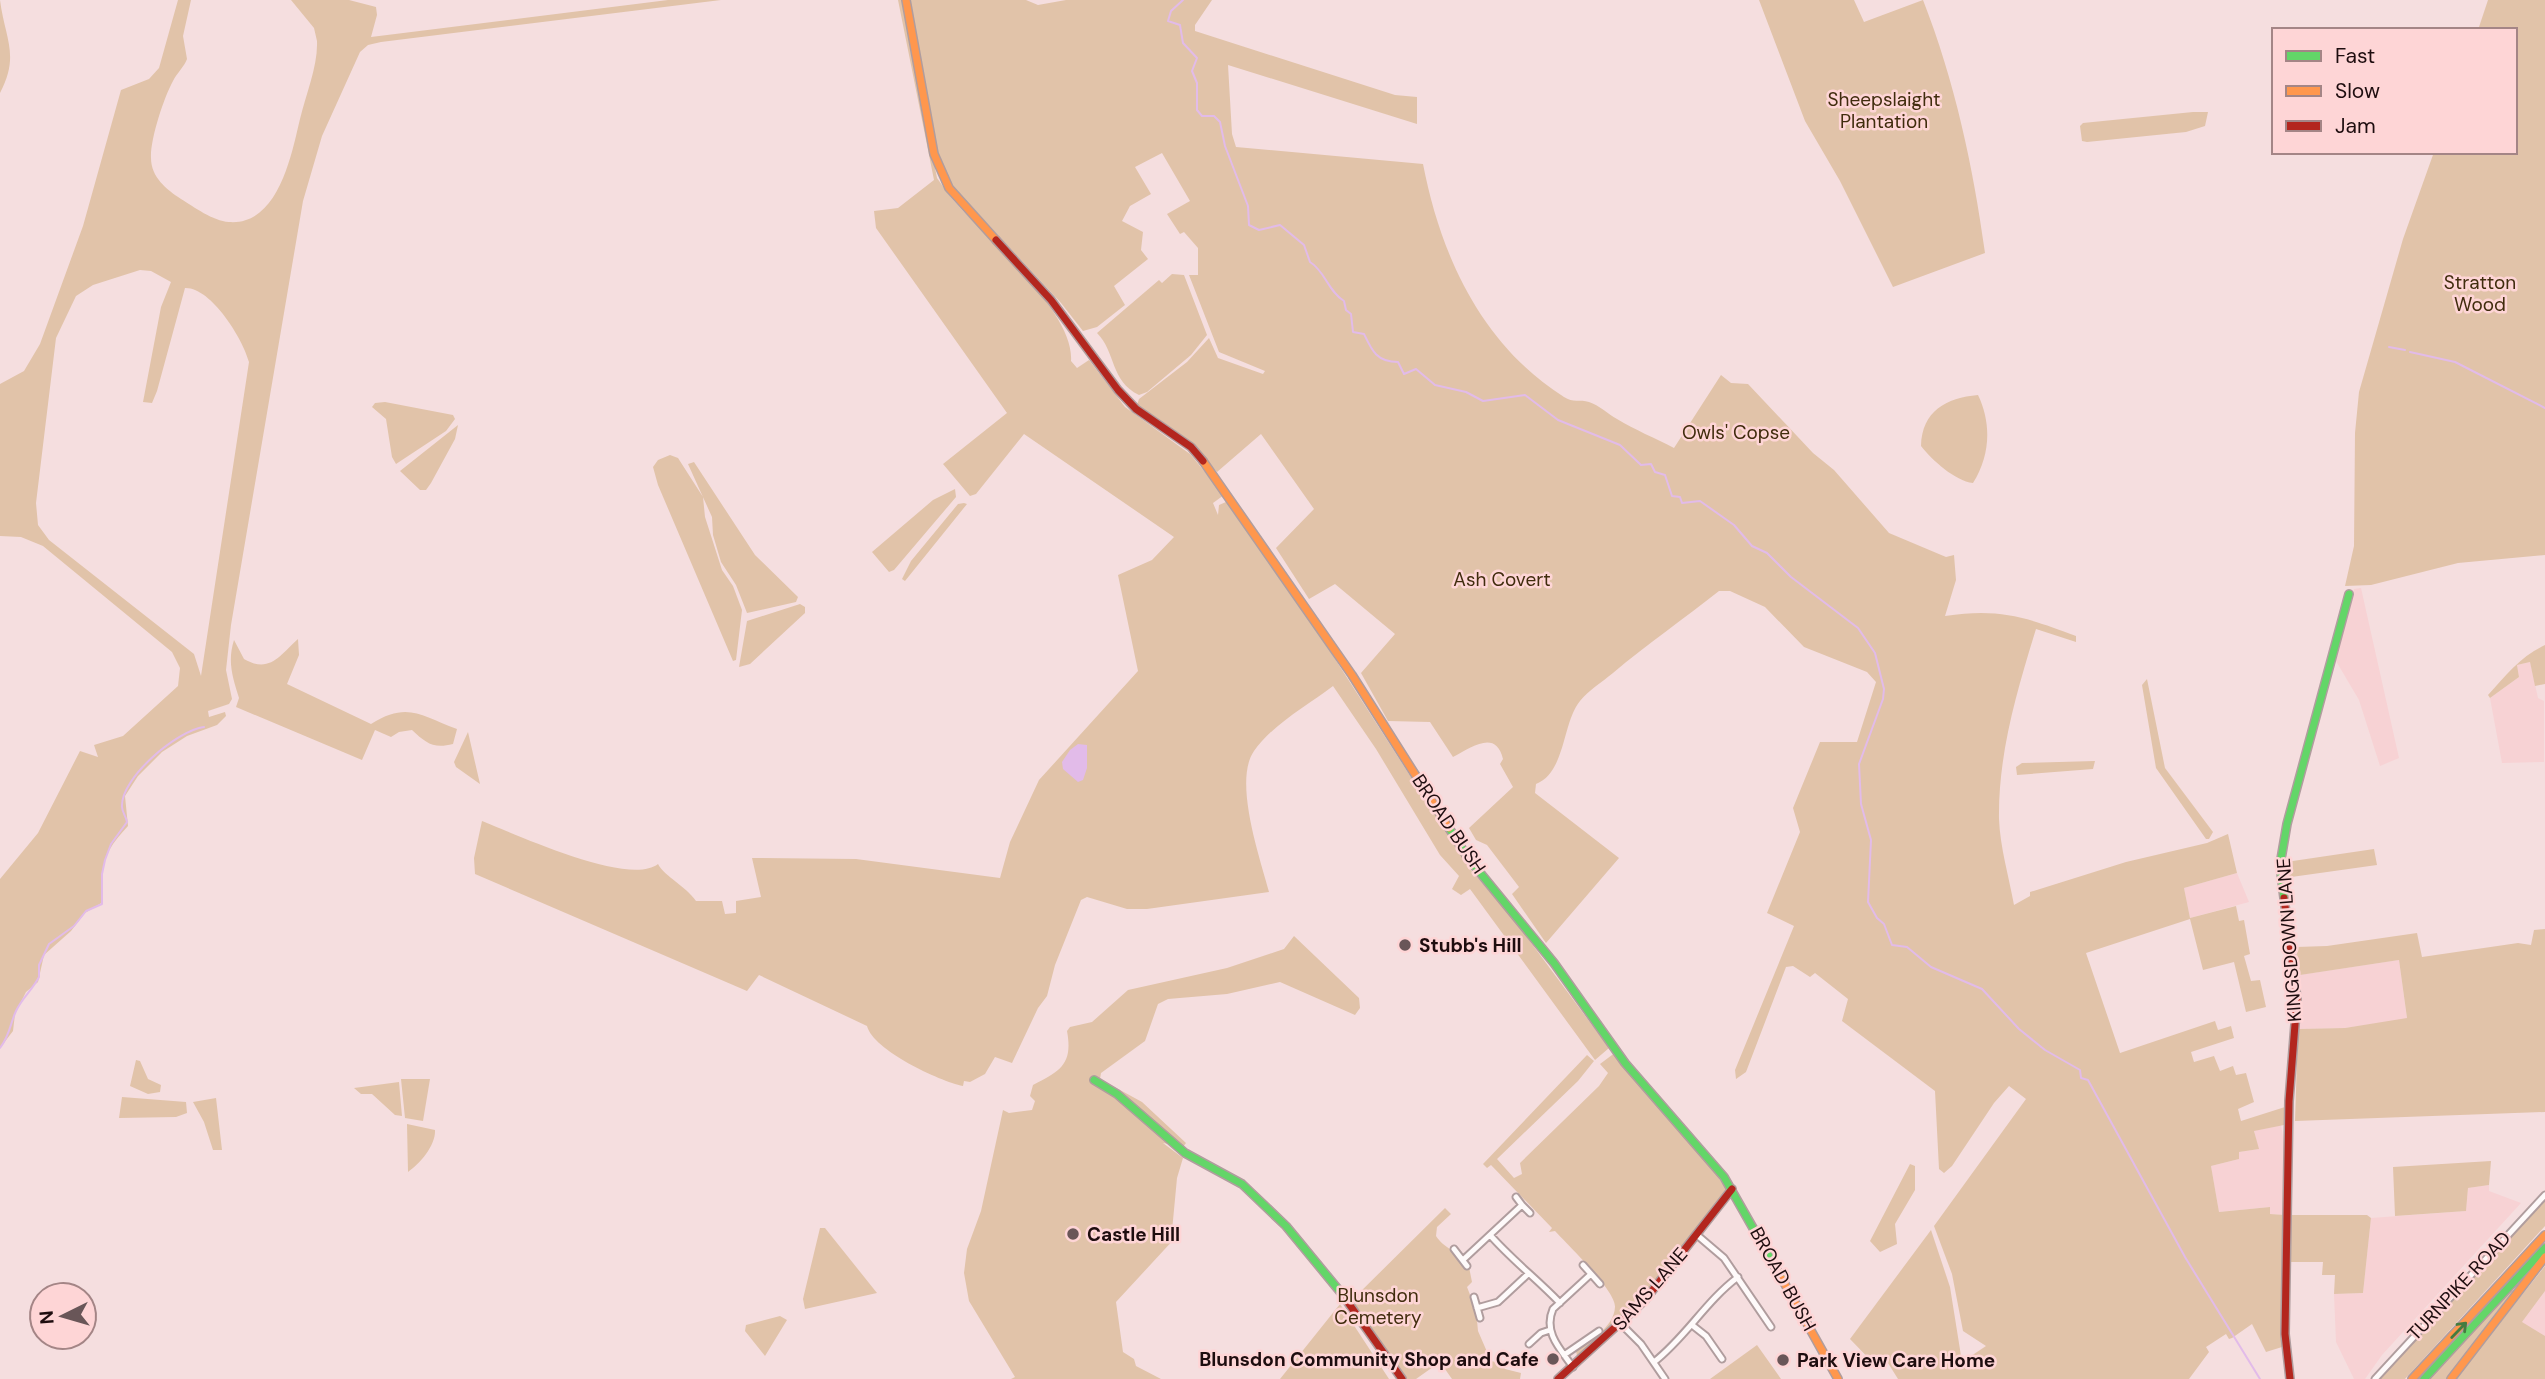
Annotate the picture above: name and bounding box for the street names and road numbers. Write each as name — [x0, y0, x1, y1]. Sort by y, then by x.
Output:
street label: BROAD BUSH — [1406, 769, 1492, 879]
street label: KINGSDOWN LANE — [2271, 857, 2307, 1023]
street label: BROAD BUSH — [1744, 1223, 1822, 1335]
street label: TURNPIKE ROAD — [2402, 1226, 2516, 1346]
street label: SAMS LANE — [1607, 1242, 1693, 1336]

